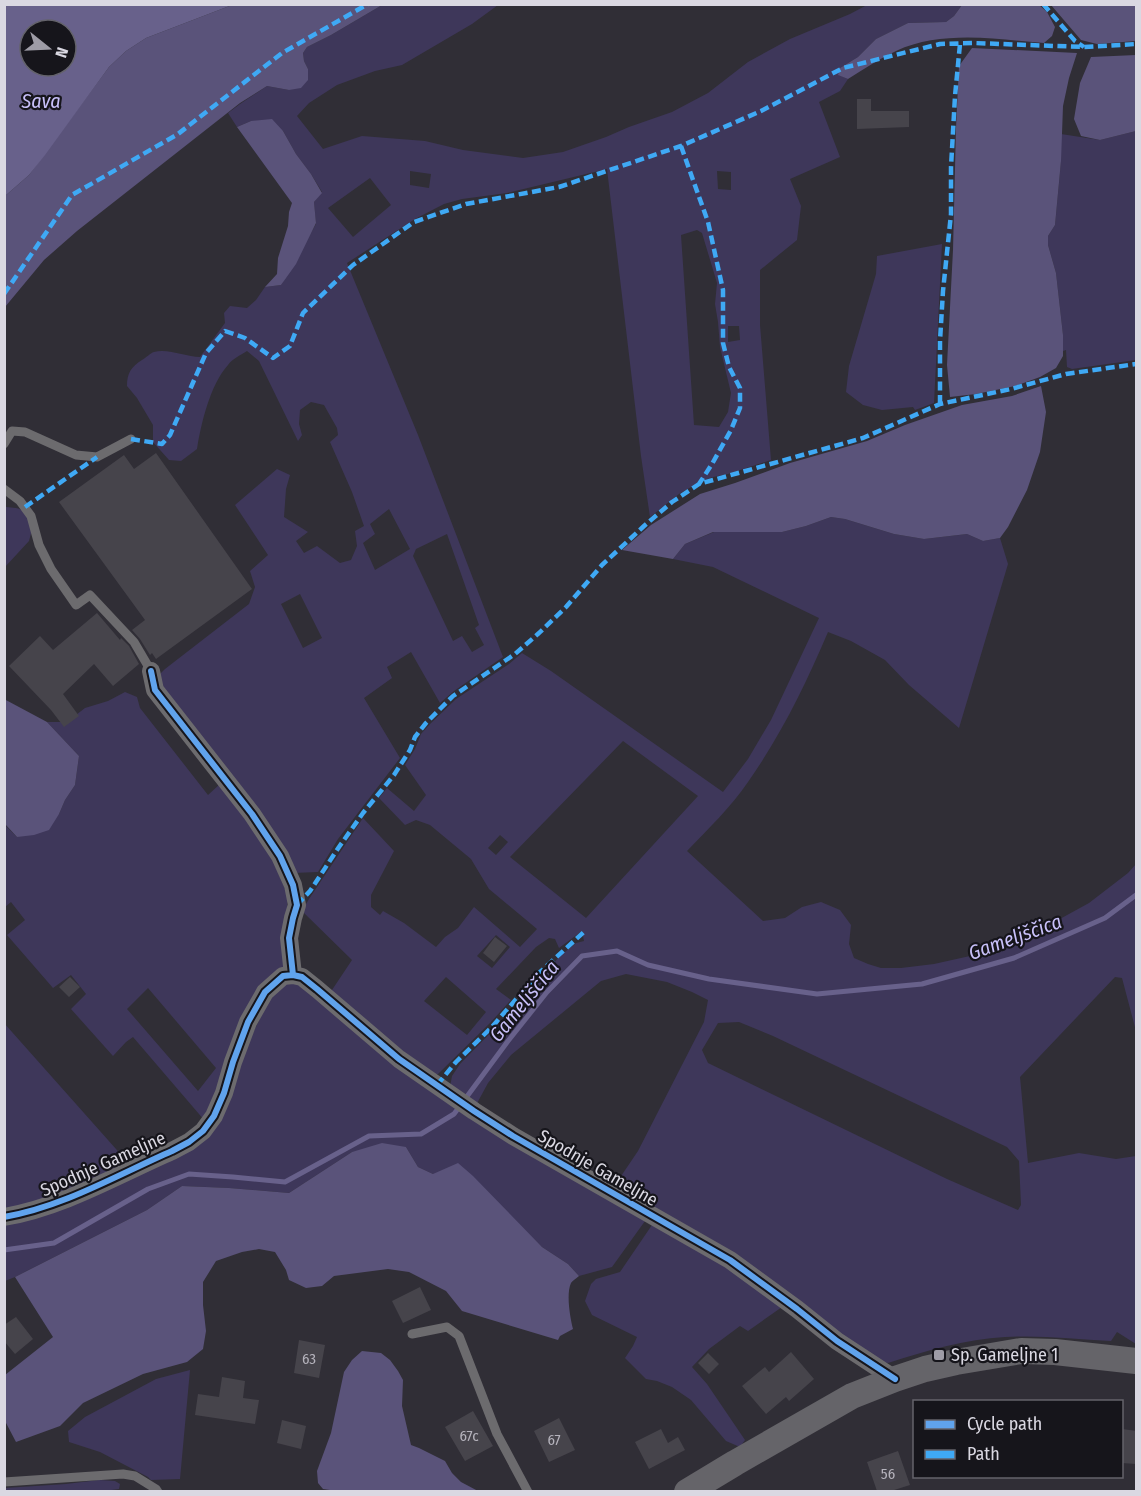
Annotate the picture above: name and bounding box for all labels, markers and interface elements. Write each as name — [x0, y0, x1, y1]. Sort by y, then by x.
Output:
north arrow — [18, 18, 78, 78]
text: N — [51, 45, 72, 60]
water label: Sava — [20, 89, 61, 113]
water label: Gameljščica — [965, 909, 1065, 965]
water label: Gameljščica — [484, 956, 564, 1046]
street label: Spodnje Gameljne — [534, 1125, 662, 1211]
street label: Spodnje Gameljne — [37, 1127, 169, 1201]
place label: Sp. Gameljne 1 — [951, 1344, 1058, 1366]
marker: Sp. Gameljne 1 — [932, 1348, 946, 1362]
house number: 63 — [302, 1350, 316, 1368]
legend — [913, 1400, 1123, 1478]
text: Cycle path — [967, 1413, 1042, 1435]
house number: 67c — [459, 1427, 479, 1445]
house number: 67 — [547, 1431, 561, 1449]
text: Path — [967, 1443, 1000, 1465]
house number: 56 — [881, 1465, 895, 1483]

